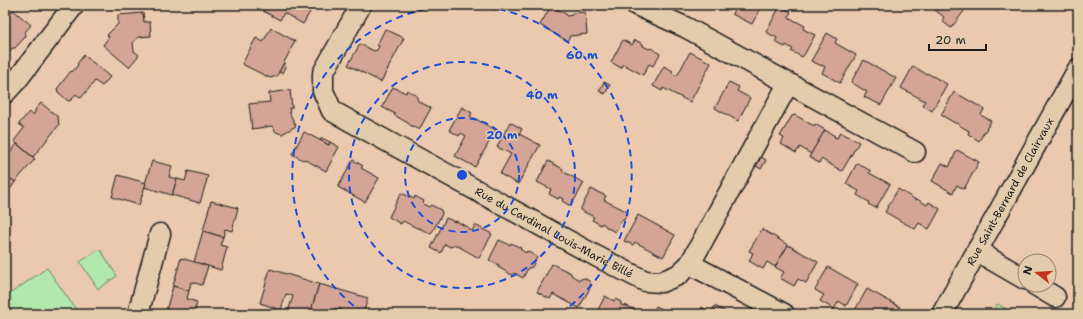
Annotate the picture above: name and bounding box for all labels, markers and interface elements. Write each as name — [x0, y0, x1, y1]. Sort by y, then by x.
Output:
scale bar — [929, 26, 986, 52]
text: 20 m — [935, 32, 966, 48]
text: 60 m — [566, 47, 598, 63]
text: 40 m — [526, 87, 558, 103]
street label: Rue Saint-Bernard de Clairvaux — [963, 115, 1057, 268]
text: 20 m — [486, 127, 518, 143]
centre of rings — [455, 168, 469, 182]
street label: Rue du Cardinal Louis-Marie Billé — [472, 184, 636, 281]
north arrow — [1017, 253, 1057, 293]
text: N — [1019, 264, 1036, 277]

